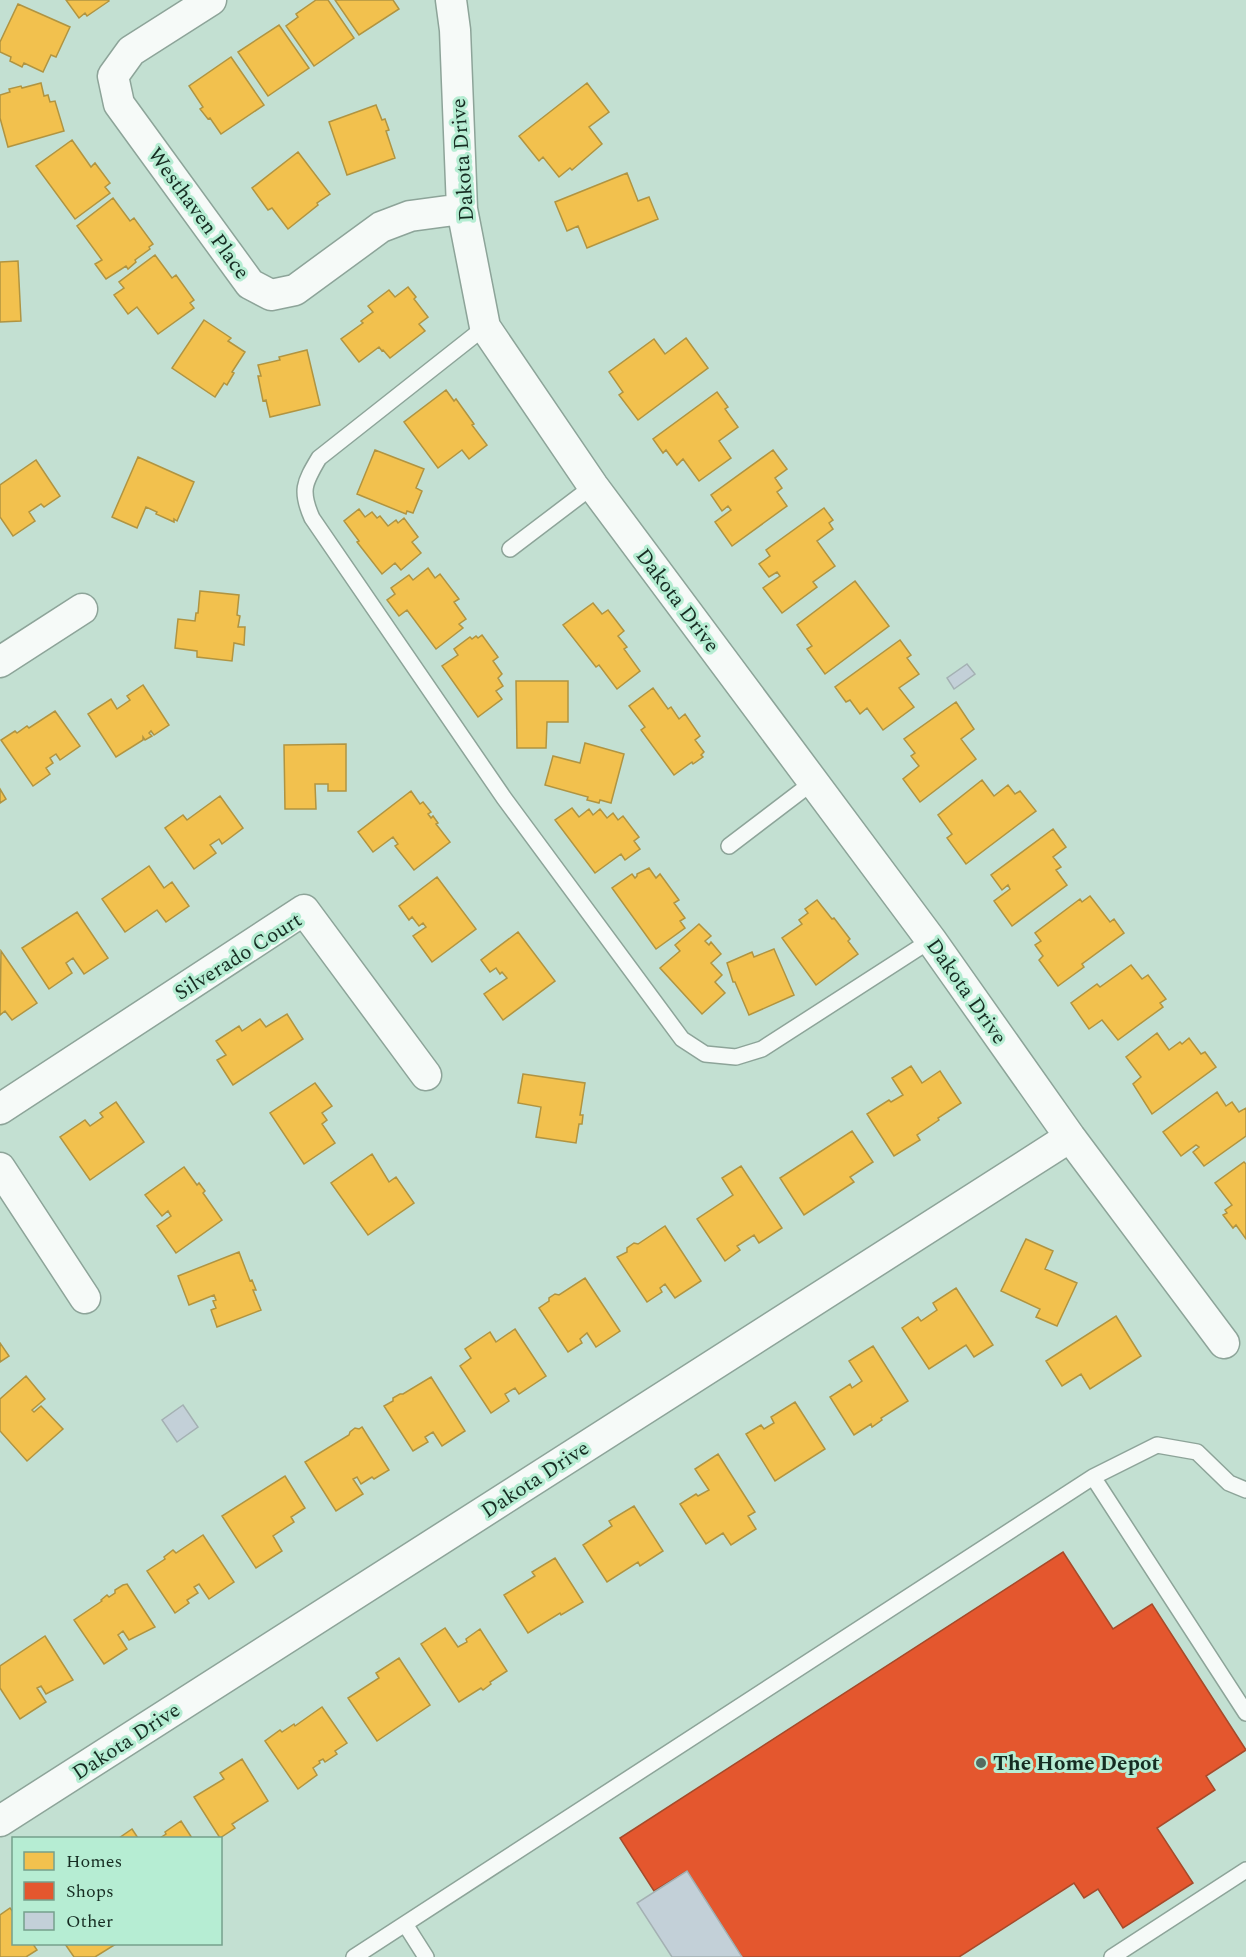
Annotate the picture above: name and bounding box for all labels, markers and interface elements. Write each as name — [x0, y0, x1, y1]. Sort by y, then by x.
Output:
street label: Dakota Drive — [443, 97, 483, 223]
street label: Westhaven Place — [139, 141, 257, 286]
street label: Dakota Drive — [627, 542, 727, 660]
street label: Silverado Court — [168, 905, 309, 1009]
street label: Dakota Drive — [918, 932, 1015, 1051]
street label: Dakota Drive — [475, 1433, 596, 1527]
street label: Dakota Drive — [66, 1695, 187, 1789]
place label: The Home Depot — [993, 1748, 1160, 1780]
marker: The Home Depot — [974, 1756, 988, 1770]
legend — [12, 1837, 222, 1945]
text: Homes — [66, 1848, 122, 1875]
text: Shops — [66, 1878, 114, 1905]
text: Other — [66, 1908, 113, 1935]

